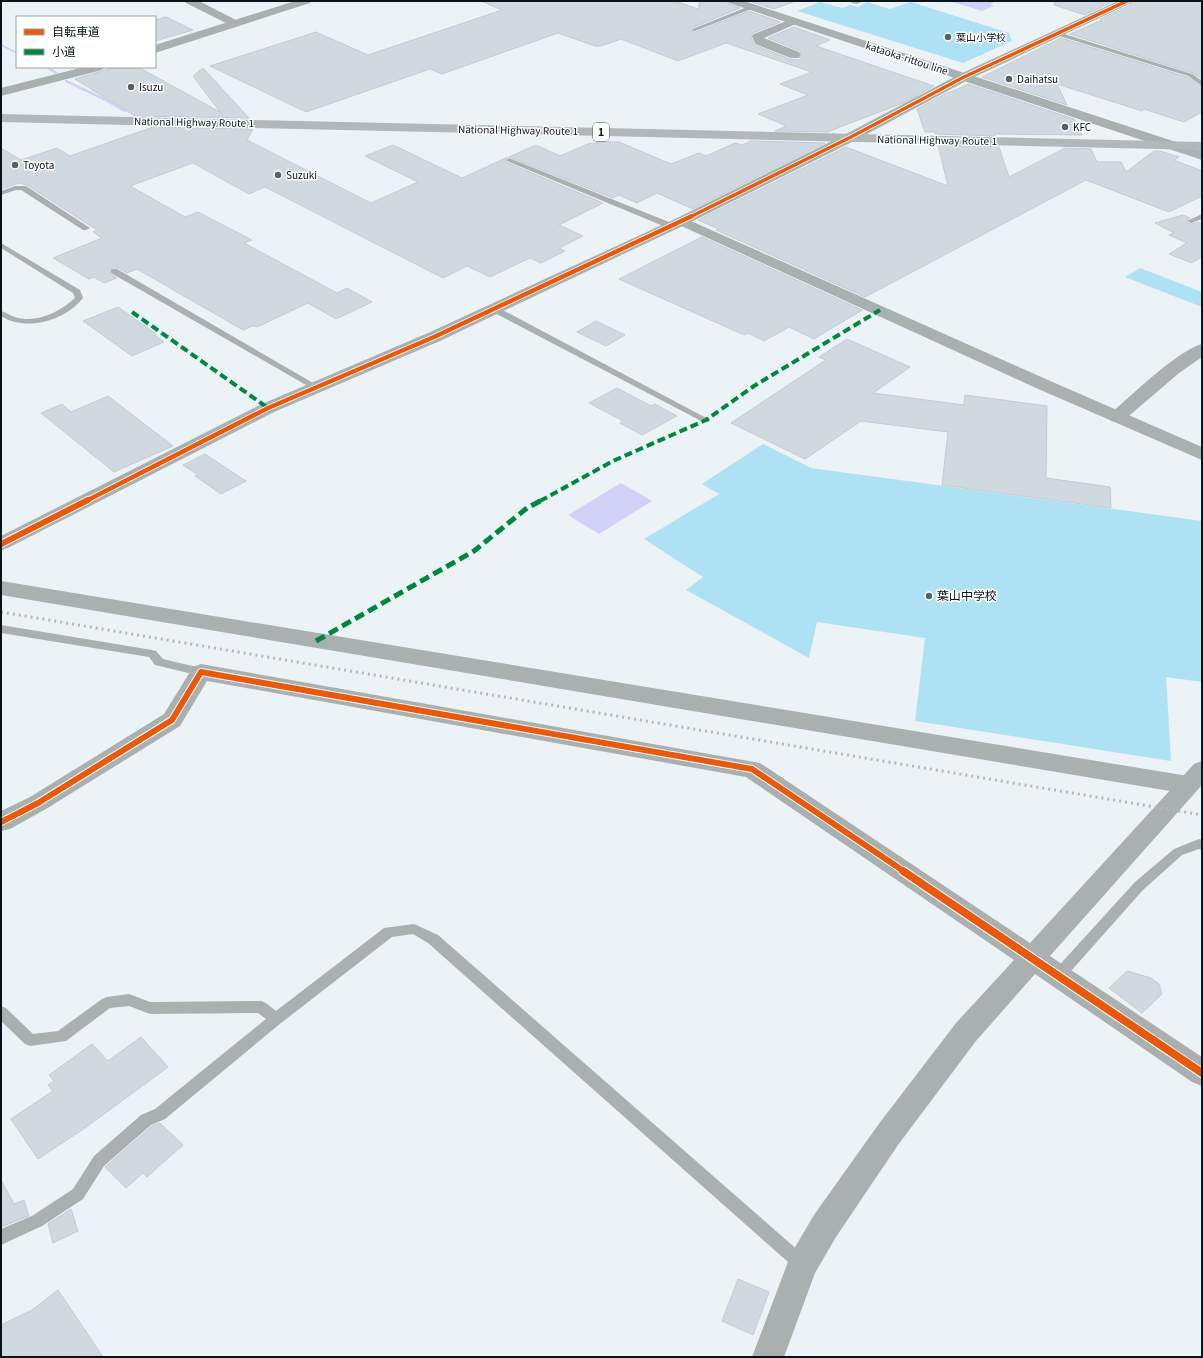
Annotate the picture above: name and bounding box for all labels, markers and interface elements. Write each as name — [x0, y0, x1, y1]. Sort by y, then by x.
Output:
legend — [16, 16, 156, 68]
text: 自転車道 — [52, 22, 100, 39]
place label: 葉山小学校 — [956, 29, 1006, 44]
marker: 葉山小学校 — [943, 32, 953, 42]
street label: kataoka-rittou line — [864, 37, 951, 78]
text: 小道 — [52, 42, 76, 59]
place label: Daihatsu — [1017, 71, 1058, 86]
marker: Daihatsu — [1004, 74, 1014, 84]
place label: Isuzu — [139, 79, 163, 94]
marker: Isuzu — [126, 82, 136, 92]
street label: National Highway Route 1 — [134, 113, 254, 130]
place label: KFC — [1073, 119, 1092, 134]
street label: National Highway Route 1 — [458, 121, 578, 138]
marker: KFC — [1060, 122, 1070, 132]
road number: 1 — [593, 123, 609, 141]
street label: National Highway Route 1 — [877, 131, 997, 148]
place label: Toyota — [23, 157, 54, 172]
marker: Toyota — [10, 160, 20, 170]
place label: Suzuki — [286, 167, 317, 182]
marker: Suzuki — [273, 170, 283, 180]
place label: 葉山中学校 — [937, 586, 997, 603]
marker: 葉山中学校 — [924, 591, 934, 601]

